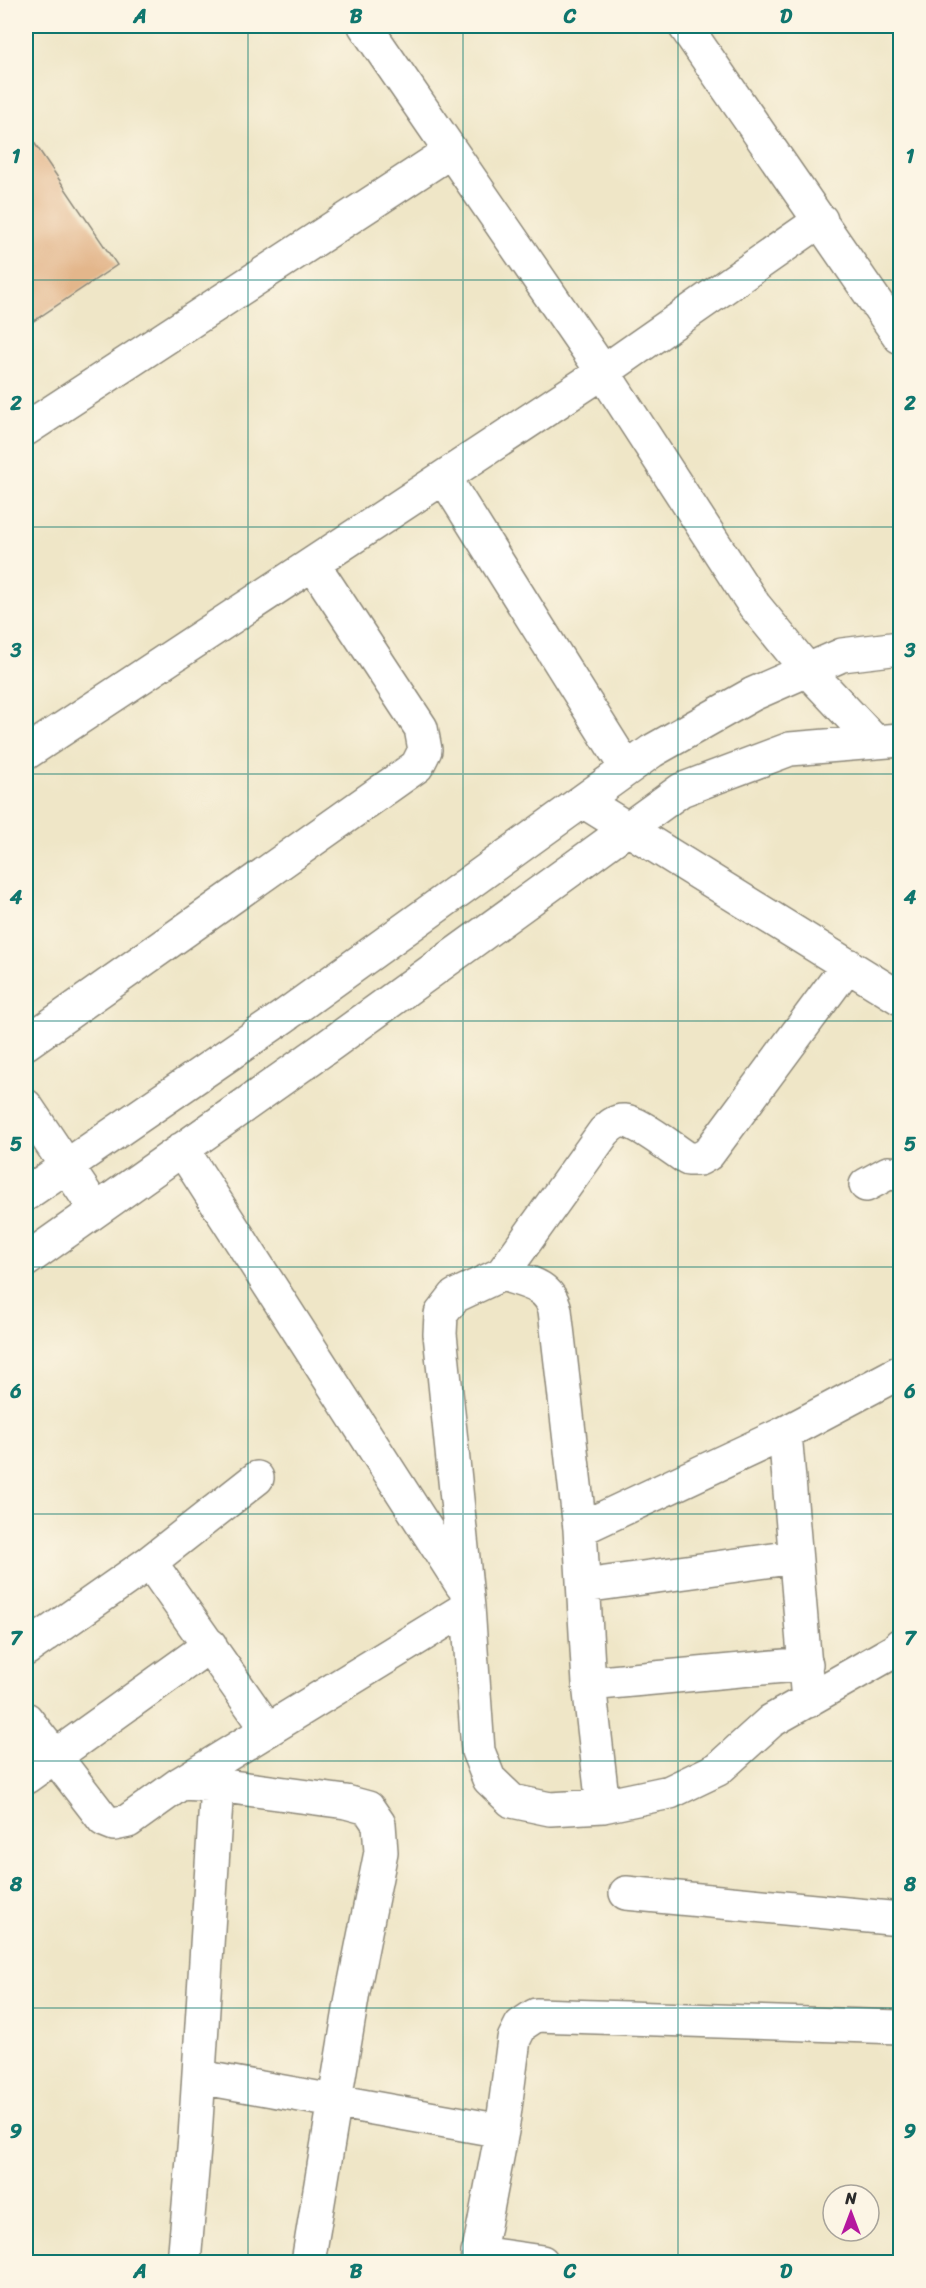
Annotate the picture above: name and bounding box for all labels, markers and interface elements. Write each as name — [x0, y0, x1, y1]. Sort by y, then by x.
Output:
text: A — [132, 0, 147, 34]
text: B — [350, 0, 363, 34]
text: C — [563, 0, 577, 34]
text: D — [780, 0, 793, 34]
text: 1 — [12, 139, 21, 174]
text: 1 — [906, 139, 915, 174]
text: 2 — [9, 386, 22, 421]
text: 2 — [903, 386, 916, 421]
text: 3 — [10, 633, 22, 668]
text: 3 — [904, 633, 916, 668]
text: 4 — [9, 880, 23, 915]
text: 4 — [903, 880, 917, 915]
text: 5 — [10, 1127, 22, 1162]
text: 5 — [904, 1127, 916, 1162]
text: 6 — [9, 1374, 22, 1409]
text: 6 — [903, 1374, 916, 1409]
text: 7 — [10, 1621, 23, 1656]
text: 7 — [904, 1621, 917, 1656]
text: 8 — [9, 1867, 23, 1902]
text: 8 — [903, 1867, 917, 1902]
text: 9 — [10, 2114, 22, 2149]
text: 9 — [904, 2114, 916, 2149]
north arrow — [821, 2183, 881, 2243]
text: N — [844, 2184, 857, 2213]
text: A — [132, 2254, 147, 2288]
text: B — [350, 2254, 363, 2288]
text: C — [563, 2254, 577, 2288]
text: D — [780, 2254, 793, 2288]

